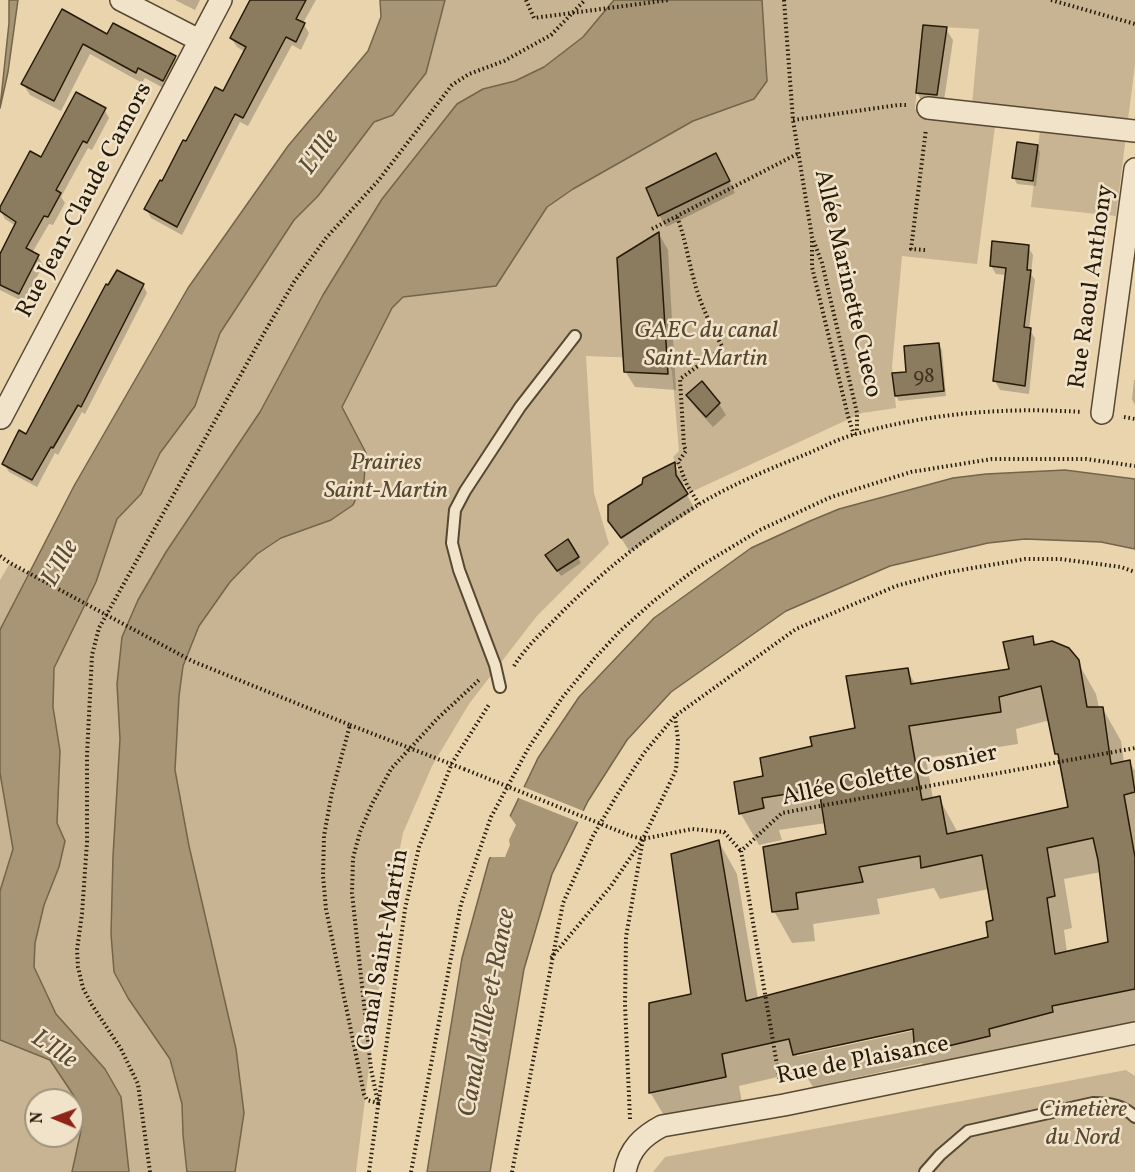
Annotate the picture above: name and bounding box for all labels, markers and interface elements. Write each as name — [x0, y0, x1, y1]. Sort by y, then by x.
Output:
street label: Rue Jean-Claude Camors — [12, 78, 160, 324]
water label: L'Ille — [294, 124, 348, 182]
street label: Allée Marinette Cueco — [806, 167, 886, 401]
street label: Rue Raoul Anthony — [1064, 183, 1122, 391]
park label: GAEC du canal Saint-Martin — [634, 319, 778, 375]
house number: 98 — [913, 365, 935, 391]
park label: Prairies Saint-Martin — [324, 451, 448, 507]
water label: L'Ille — [36, 535, 88, 593]
street label: Allée Colette Cosnier — [780, 740, 1000, 814]
street label: Canal Saint-Martin — [353, 847, 417, 1053]
water label: Canal d'Ille-et-Rance — [454, 906, 524, 1120]
water label: L'Ille — [24, 1024, 82, 1078]
street label: Rue de Plaisance — [774, 1031, 952, 1093]
north arrow — [24, 1088, 84, 1148]
park label: Cimetière du Nord — [1039, 1098, 1127, 1154]
text: N — [27, 1112, 49, 1124]

